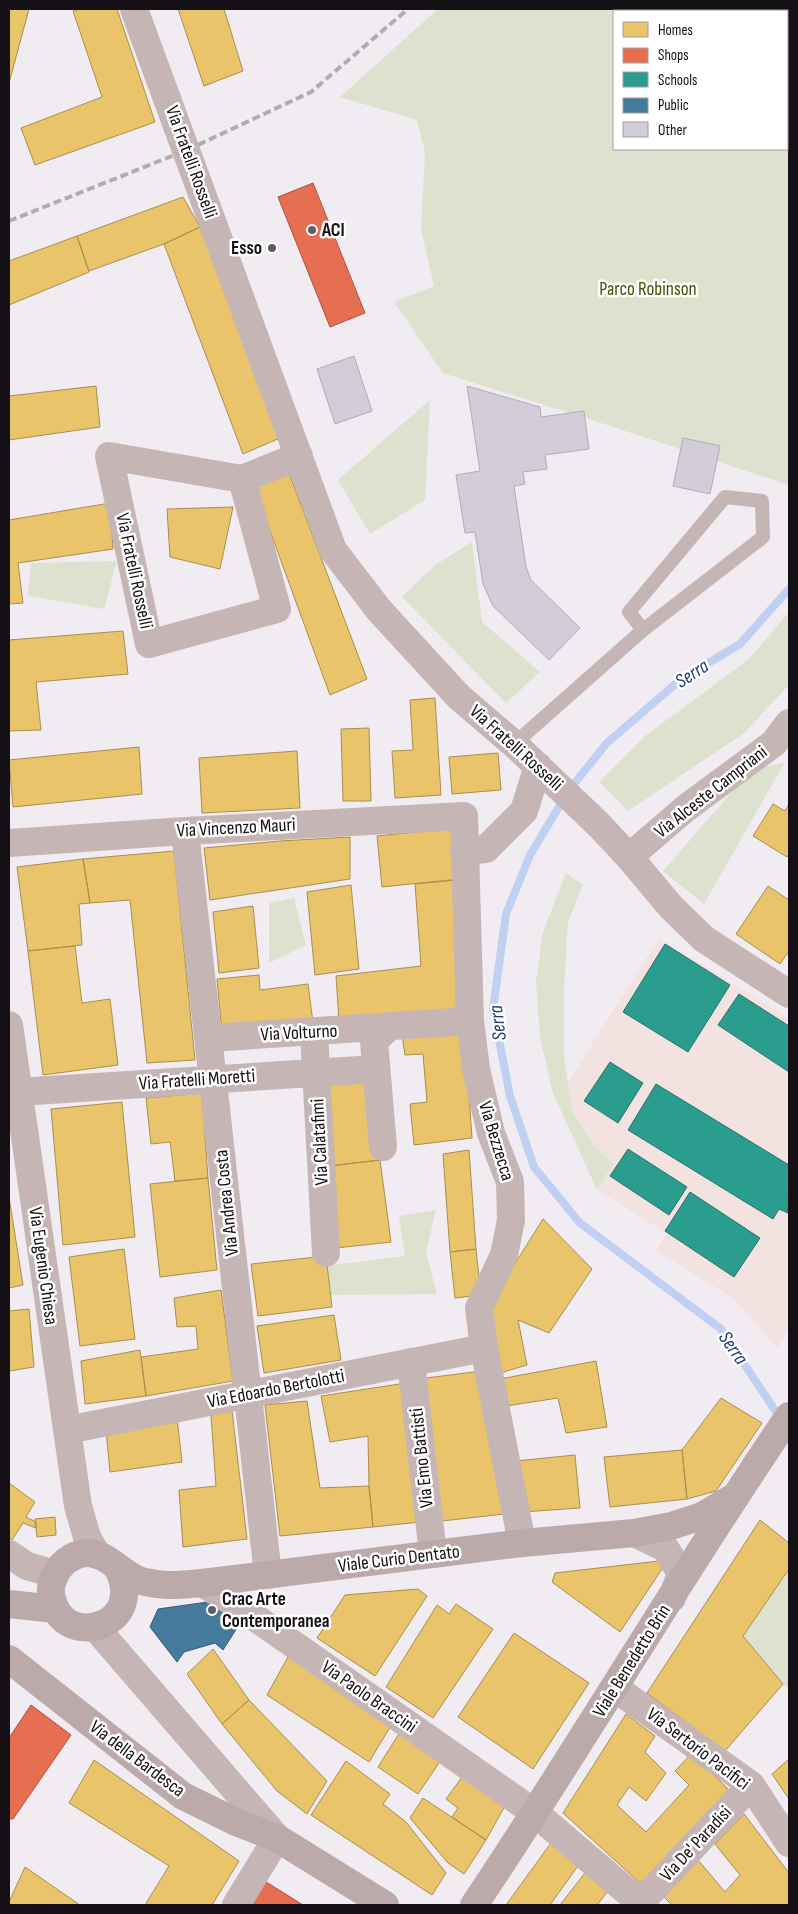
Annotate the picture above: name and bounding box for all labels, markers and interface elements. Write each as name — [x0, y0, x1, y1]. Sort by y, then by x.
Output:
legend — [613, 10, 788, 150]
text: Homes — [658, 21, 693, 40]
text: Shops — [658, 46, 689, 65]
text: Schools — [658, 71, 697, 90]
text: Public — [658, 96, 689, 115]
street label: Via Fratelli Rosselli — [160, 103, 222, 221]
text: Other — [658, 121, 687, 140]
place label: ACI — [321, 219, 345, 242]
marker: ACI — [306, 224, 318, 236]
place label: Esso — [231, 237, 262, 260]
marker: Esso — [266, 242, 278, 254]
park label: Parco Robinson — [599, 278, 697, 301]
street label: Via Fratelli Rosselli — [110, 511, 158, 631]
water label: Serra — [671, 654, 713, 694]
street label: Via Fratelli Rosselli — [465, 700, 567, 796]
street label: Via Alceste Campriani — [650, 741, 772, 843]
street label: Via Vincenzo Mauri — [176, 813, 296, 843]
water label: Serra — [484, 1004, 512, 1042]
street label: Via Volturno — [260, 1020, 338, 1046]
street label: Via Fratelli Moretti — [138, 1064, 256, 1096]
street label: Via Calatafimi — [306, 1098, 334, 1186]
street label: Via Bezzecca — [473, 1099, 519, 1183]
street label: Via Andrea Costa — [210, 1149, 244, 1257]
street label: Via Eugenio Chiesa — [23, 1206, 63, 1326]
water label: Serra — [713, 1327, 753, 1369]
street label: Via Edoardo Bertolotti — [206, 1364, 346, 1414]
street label: Via Emo Battisti — [405, 1407, 439, 1509]
street label: Viale Curio Dentato — [337, 1540, 461, 1578]
place label: Crac Arte Contemporanea — [222, 1588, 330, 1633]
street label: Viale Benedetto Brin — [588, 1600, 676, 1722]
marker: Crac Arte Contemporanea — [206, 1604, 218, 1616]
street label: Via Paolo Braccini — [317, 1656, 421, 1738]
street label: Via Sertorio Pacifici — [642, 1703, 754, 1795]
street label: Via della Bardesca — [85, 1716, 189, 1802]
street label: Via De' Paradisi — [655, 1801, 737, 1887]

